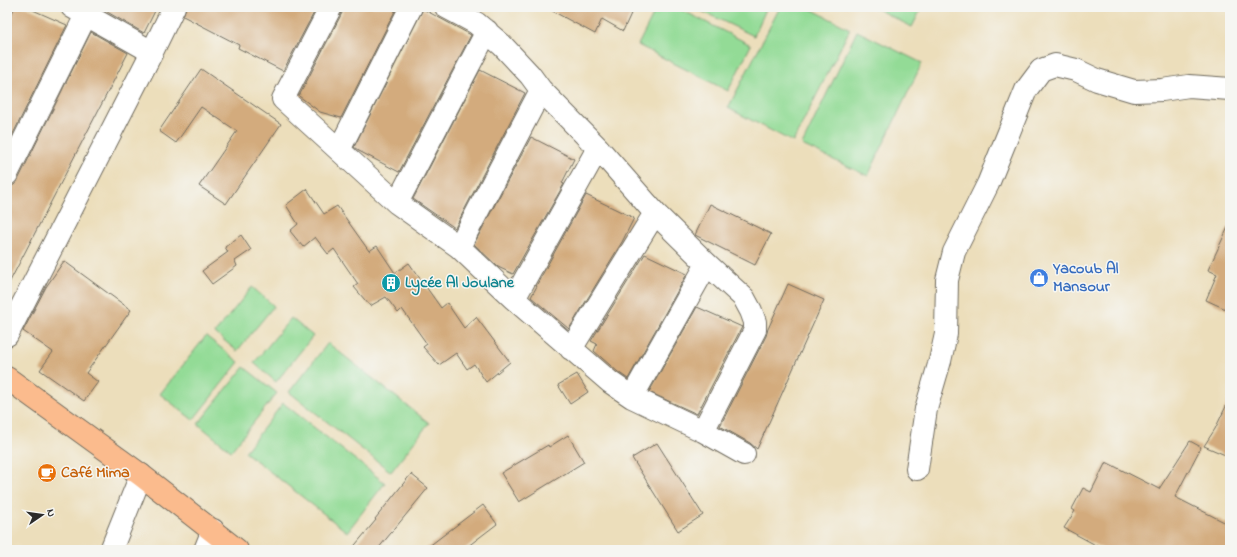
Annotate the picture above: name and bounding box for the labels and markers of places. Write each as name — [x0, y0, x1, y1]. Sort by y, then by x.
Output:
place label: Yacoub Al Mansour — [1052, 257, 1119, 299]
shop icon: Yacoub Al Mansour — [1028, 267, 1050, 289]
place label: Lycée Al Joulane — [405, 271, 515, 296]
building icon: Lycée Al Joulane — [380, 272, 402, 294]
place label: Café Mima — [61, 461, 130, 485]
cafe icon: Café Mima — [36, 462, 58, 484]

